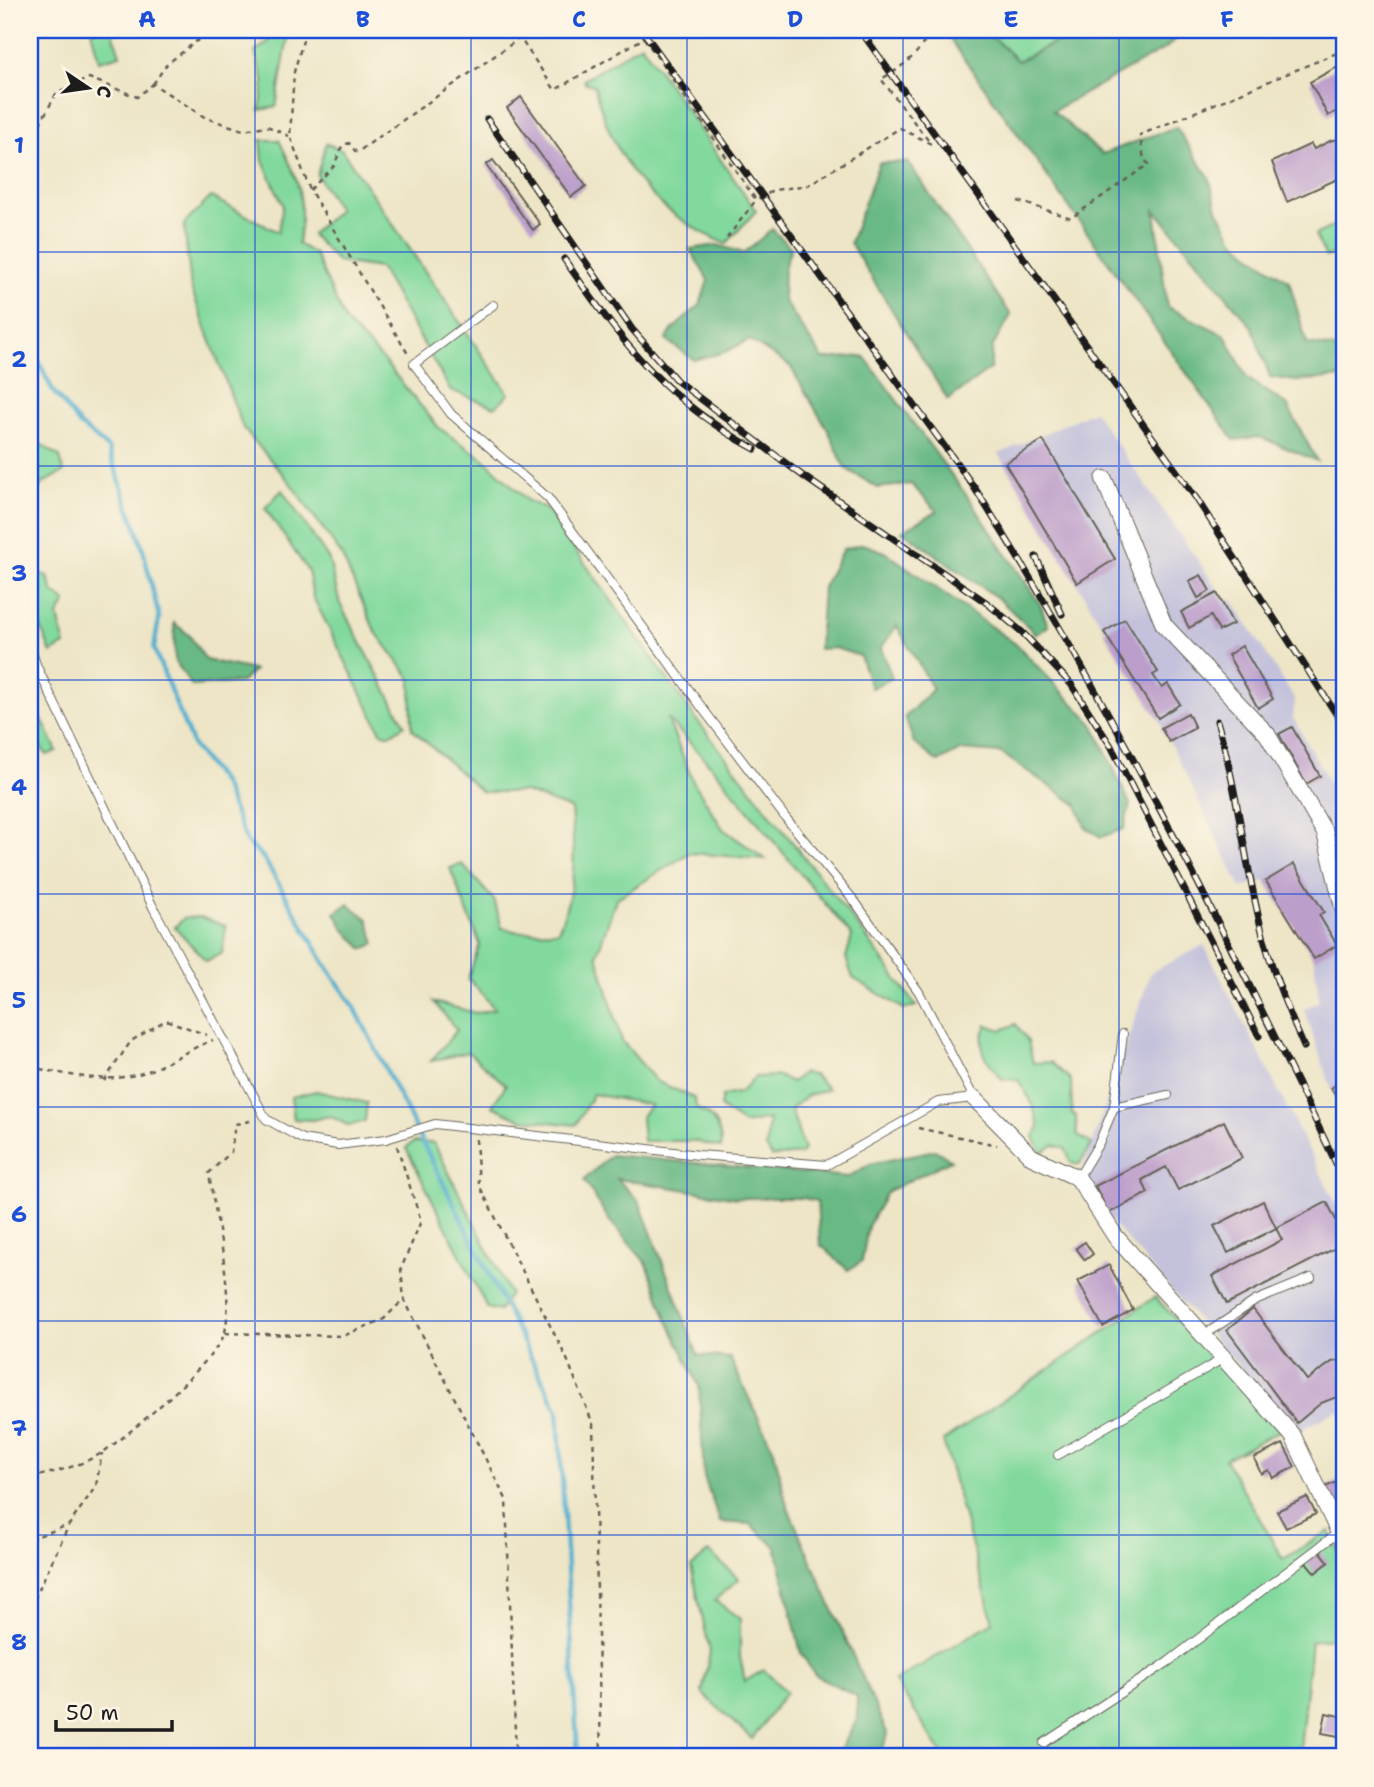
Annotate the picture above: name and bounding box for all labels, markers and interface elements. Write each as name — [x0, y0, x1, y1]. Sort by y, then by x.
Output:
text: A — [138, 4, 156, 34]
text: B — [356, 4, 370, 34]
text: C — [572, 4, 586, 34]
text: D — [787, 4, 803, 34]
text: E — [1003, 4, 1019, 34]
text: F — [1220, 4, 1234, 34]
north arrow — [52, 52, 122, 122]
text: С — [91, 83, 118, 100]
text: 1 — [14, 130, 24, 160]
text: 2 — [11, 344, 27, 374]
text: 3 — [11, 558, 27, 588]
text: 4 — [11, 772, 27, 802]
text: 5 — [12, 985, 26, 1015]
text: 6 — [11, 1199, 27, 1229]
text: 7 — [11, 1413, 27, 1443]
text: 8 — [11, 1627, 27, 1657]
scale bar — [56, 1689, 172, 1733]
text: 50 m — [66, 1699, 119, 1727]

